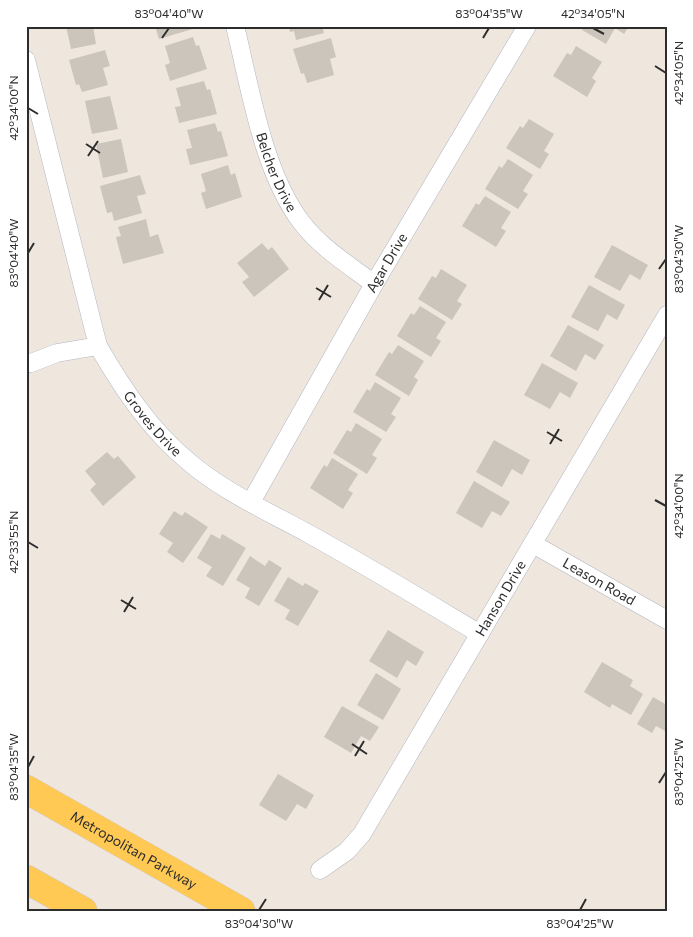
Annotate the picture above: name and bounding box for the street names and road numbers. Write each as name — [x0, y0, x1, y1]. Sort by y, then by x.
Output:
street label: Belcher Drive — [253, 130, 301, 215]
street label: Agar Drive — [362, 230, 410, 295]
street label: Groves Drive — [120, 387, 185, 460]
street label: Leason Road — [560, 554, 639, 608]
street label: Hanson Drive — [471, 557, 529, 639]
street label: Metropolitan Parkway — [68, 807, 200, 892]

